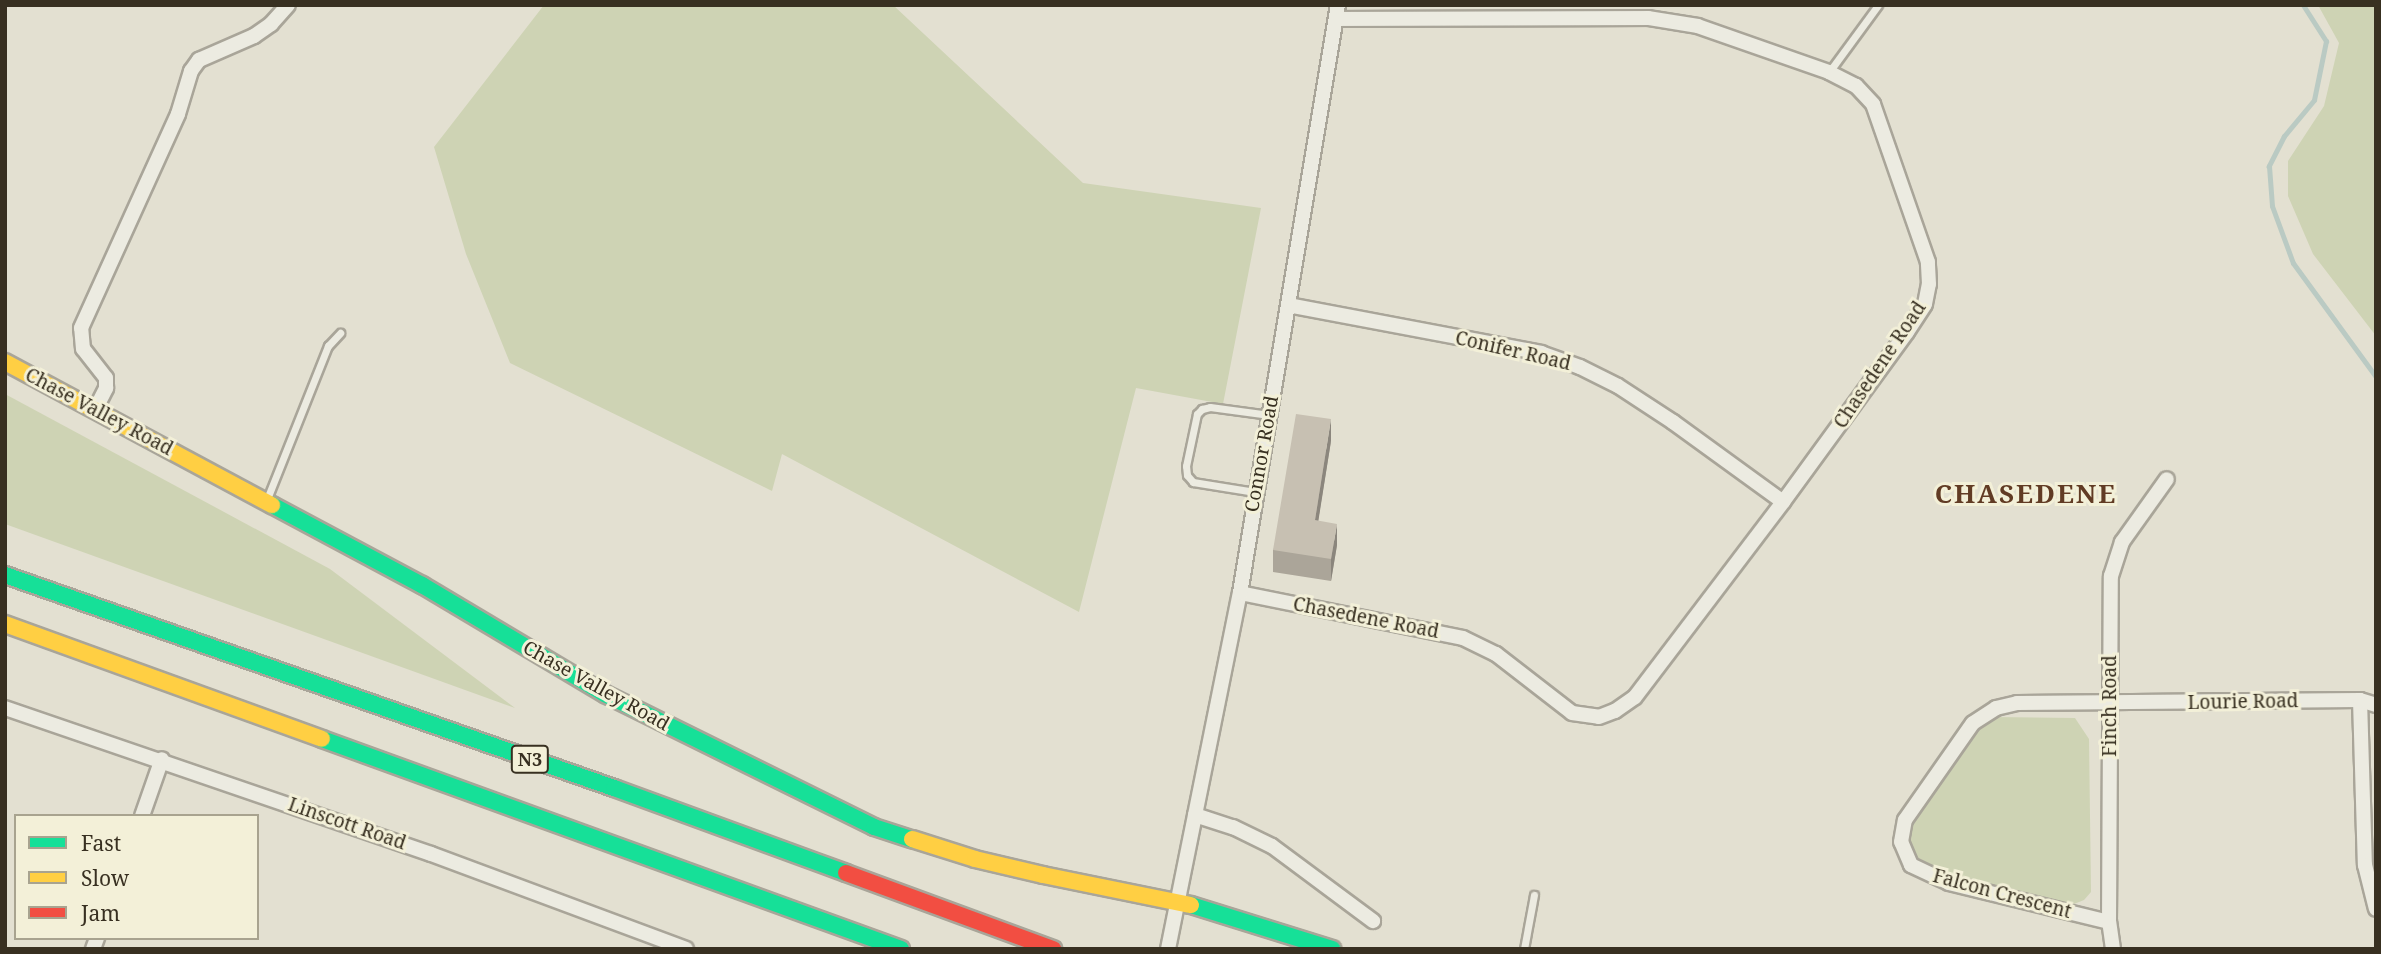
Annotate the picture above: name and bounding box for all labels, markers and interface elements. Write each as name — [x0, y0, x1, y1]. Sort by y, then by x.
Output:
street label: Chasedene Road — [1829, 297, 1931, 433]
street label: Conifer Road — [1453, 327, 1573, 375]
street label: Chase Valley Road — [21, 363, 177, 461]
street label: Connor Road — [1241, 394, 1283, 514]
district label: CHASEDENE — [1936, 478, 2116, 510]
street label: Chasedene Road — [1291, 593, 1441, 643]
street label: Chase Valley Road — [519, 636, 673, 736]
street label: Finch Road — [2099, 655, 2121, 757]
street label: Lourie Road — [2187, 690, 2299, 714]
road number: N3 — [511, 744, 549, 774]
street label: Linscott Road — [285, 793, 409, 855]
legend — [14, 814, 259, 940]
text: Fast — [81, 829, 121, 857]
text: Slow — [81, 864, 129, 892]
street label: Falcon Crescent — [1930, 865, 2074, 923]
text: Jam — [81, 899, 120, 927]

